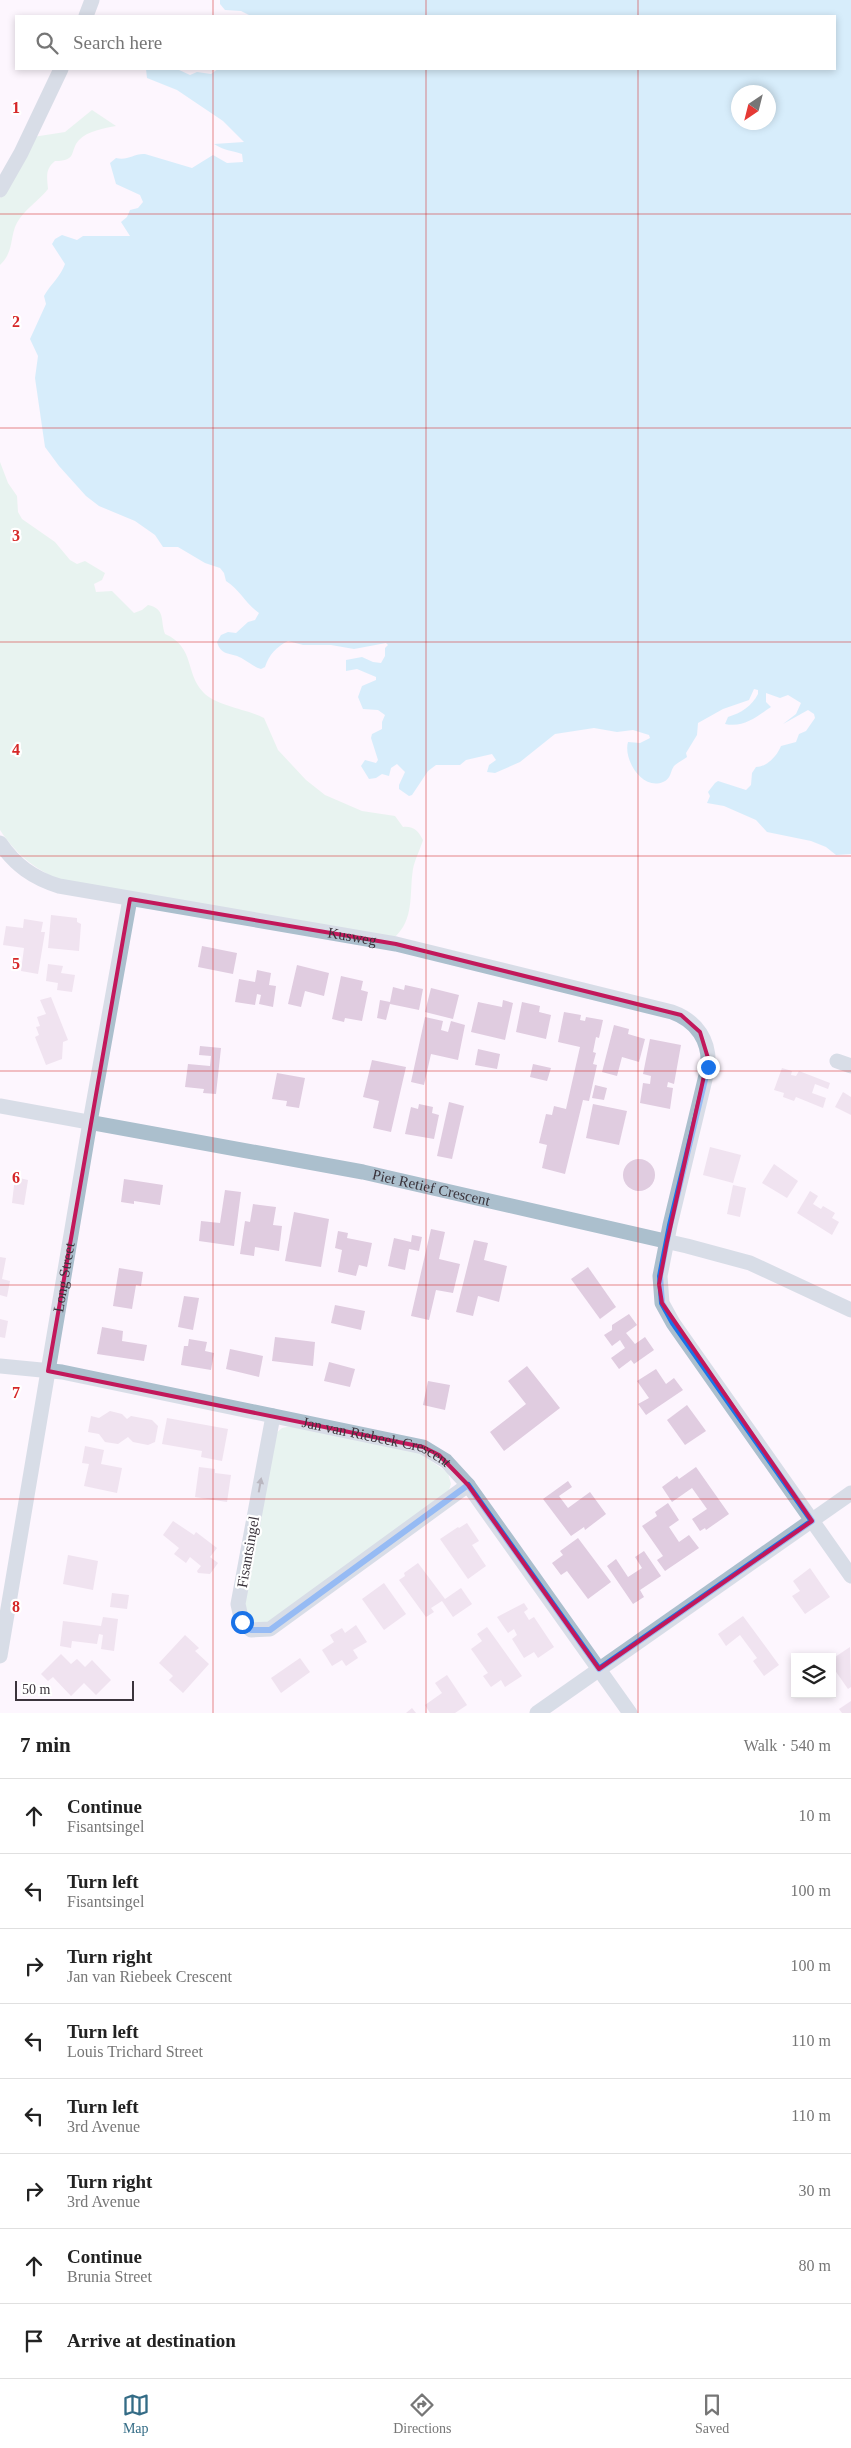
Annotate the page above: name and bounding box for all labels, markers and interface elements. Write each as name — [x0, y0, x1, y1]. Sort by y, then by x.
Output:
search box — [15, 15, 836, 70]
icon: search — [33, 29, 61, 57]
text: Search here — [73, 32, 162, 53]
north arrow — [731, 85, 776, 130]
text: 1 — [12, 99, 20, 116]
text: 2 — [12, 313, 20, 330]
text: 3 — [12, 527, 20, 544]
text: 4 — [12, 741, 20, 758]
street label: Kusweg — [327, 924, 378, 949]
text: 5 — [12, 955, 20, 972]
route end — [697, 1056, 720, 1079]
street label: Piet Retief Crescent — [371, 1166, 492, 1209]
text: 6 — [12, 1169, 20, 1186]
street label: Long Street — [50, 1240, 78, 1313]
text: 7 — [12, 1384, 20, 1401]
street label: Jan van Riebeek Crescent — [301, 1414, 455, 1470]
one-way arrow — [256, 1478, 264, 1493]
street label: Fisantsingel — [234, 1515, 262, 1589]
text: 8 — [12, 1598, 20, 1615]
route start — [231, 1611, 254, 1634]
map controls — [791, 1653, 836, 1698]
button: layers — [791, 1653, 836, 1698]
scale bar — [15, 1678, 134, 1701]
text: 50 m — [22, 1682, 50, 1697]
text: 7 min — [20, 1733, 71, 1757]
text: Walk · 540 m — [744, 1737, 831, 1754]
text: Continue — [67, 1796, 142, 1817]
icon: ahead — [20, 1802, 48, 1830]
text: 10 m — [799, 1807, 831, 1824]
text: Fisantsingel — [67, 1818, 144, 1835]
text: Turn left — [67, 1871, 139, 1892]
icon: left — [20, 1877, 48, 1905]
text: 100 m — [791, 1882, 831, 1899]
text: Fisantsingel — [67, 1893, 144, 1910]
text: Turn right — [67, 1946, 152, 1967]
icon: right — [20, 1952, 48, 1980]
text: 100 m — [791, 1957, 831, 1974]
text: Jan van Riebeek Crescent — [67, 1968, 232, 1985]
text: Turn left — [67, 2021, 139, 2042]
icon: left — [20, 2027, 48, 2055]
text: 110 m — [791, 2032, 831, 2049]
text: Louis Trichard Street — [67, 2043, 203, 2060]
text: Turn left — [67, 2096, 139, 2117]
icon: left — [20, 2102, 48, 2130]
text: 110 m — [791, 2107, 831, 2124]
text: 3rd Avenue — [67, 2118, 140, 2135]
text: Turn right — [67, 2171, 152, 2192]
icon: right — [20, 2177, 48, 2205]
text: 30 m — [799, 2182, 831, 2199]
text: 3rd Avenue — [67, 2193, 140, 2210]
text: Continue — [67, 2246, 142, 2267]
icon: ahead — [20, 2252, 48, 2280]
text: 80 m — [799, 2257, 831, 2274]
text: Brunia Street — [67, 2268, 152, 2285]
icon: arrive — [20, 2327, 48, 2355]
text: Arrive at destination — [67, 2330, 236, 2351]
tab: Map — [122, 2391, 150, 2437]
tab: Directions — [393, 2391, 452, 2437]
tab: Saved — [695, 2391, 729, 2437]

